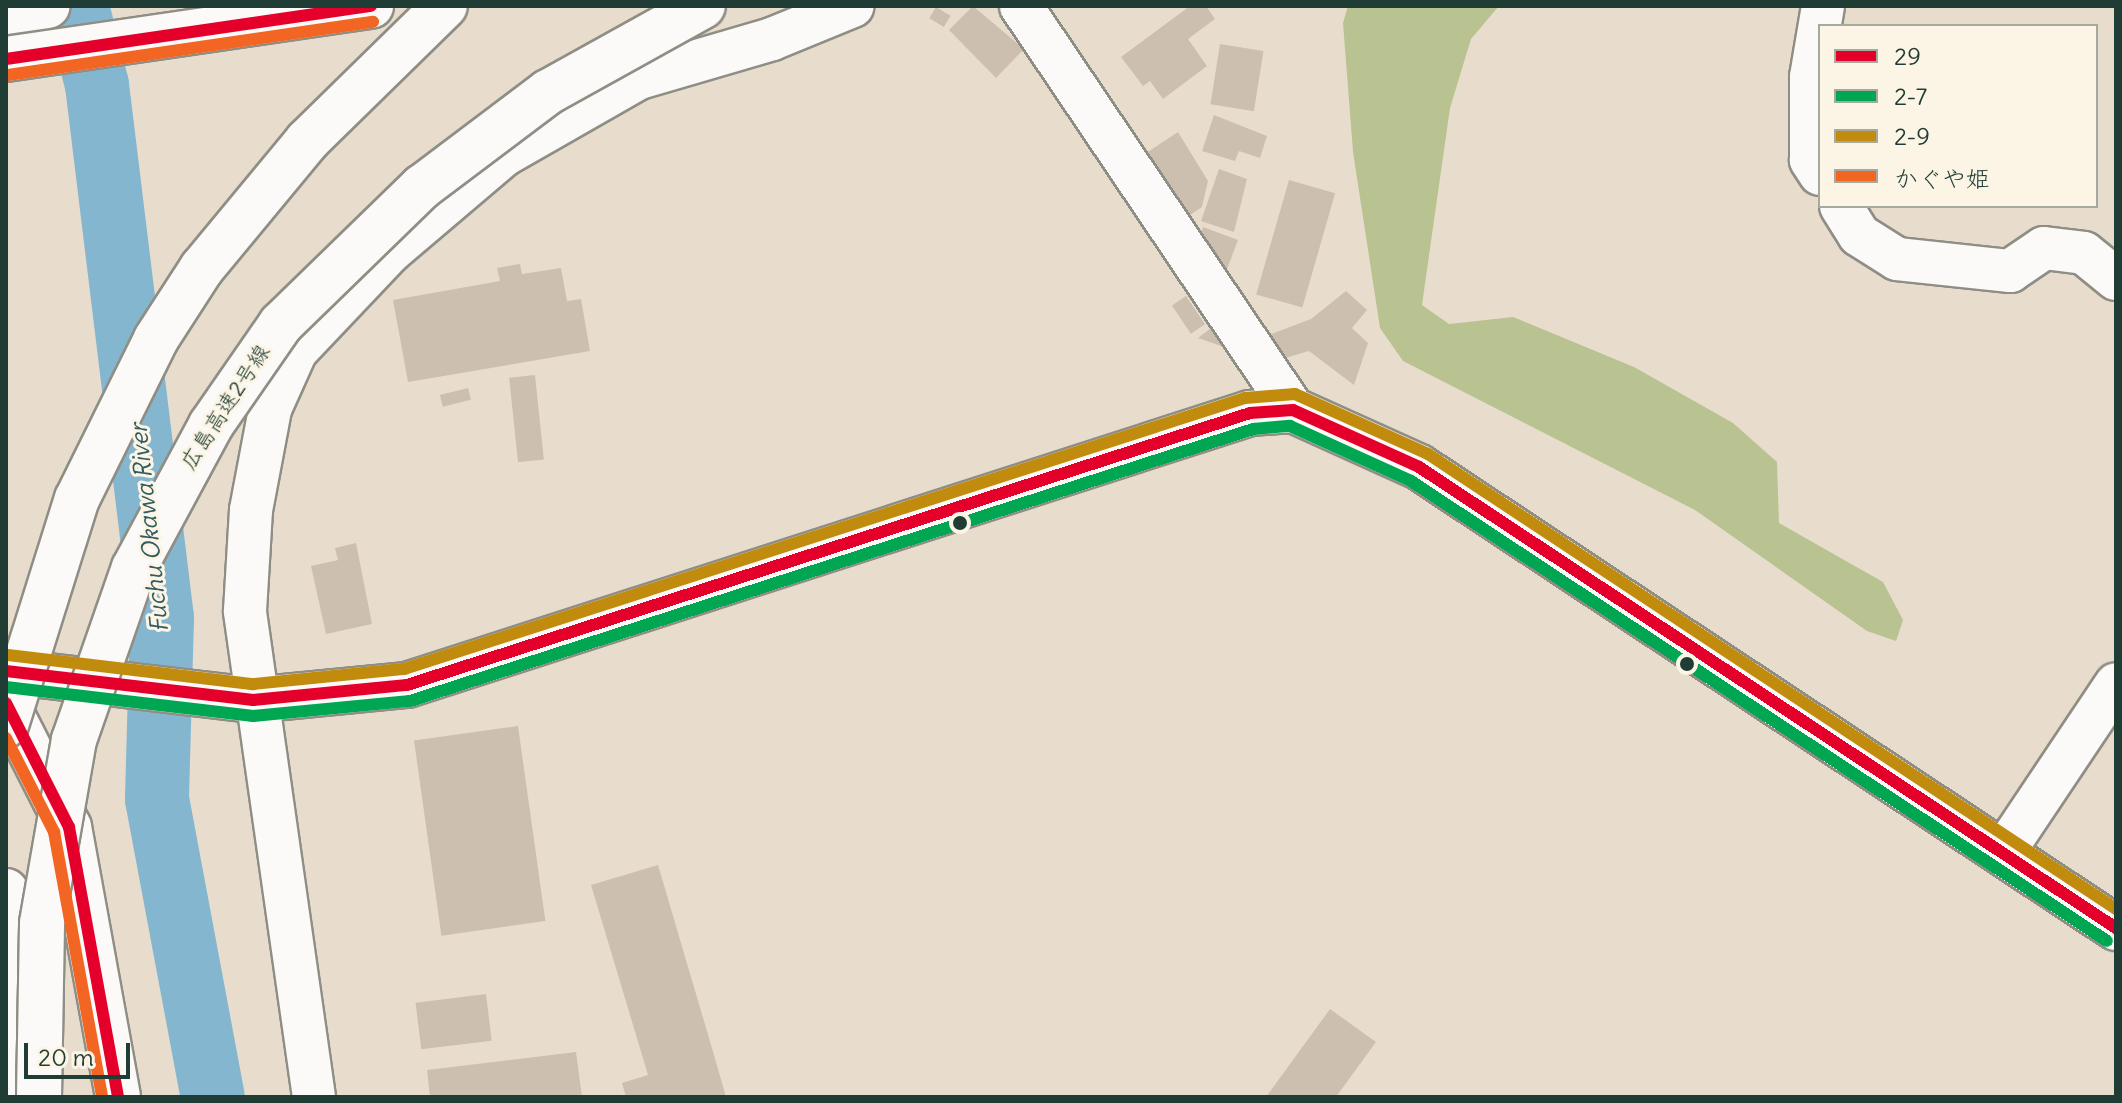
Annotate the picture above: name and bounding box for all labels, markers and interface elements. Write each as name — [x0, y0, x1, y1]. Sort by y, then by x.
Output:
legend — [1818, 24, 2098, 208]
text: 29 — [1894, 41, 1921, 71]
text: 2-7 — [1894, 81, 1927, 111]
text: 2-9 — [1894, 121, 1930, 151]
text: かぐや姫 — [1894, 163, 1990, 193]
street label: 広島高速2号線 — [175, 339, 275, 475]
water label: Fuchu Okawa River — [124, 422, 174, 634]
unlabelled marker — [952, 515, 968, 531]
unlabelled marker — [1679, 656, 1695, 672]
scale bar — [28, 1027, 134, 1077]
text: 20 m — [38, 1042, 94, 1072]

